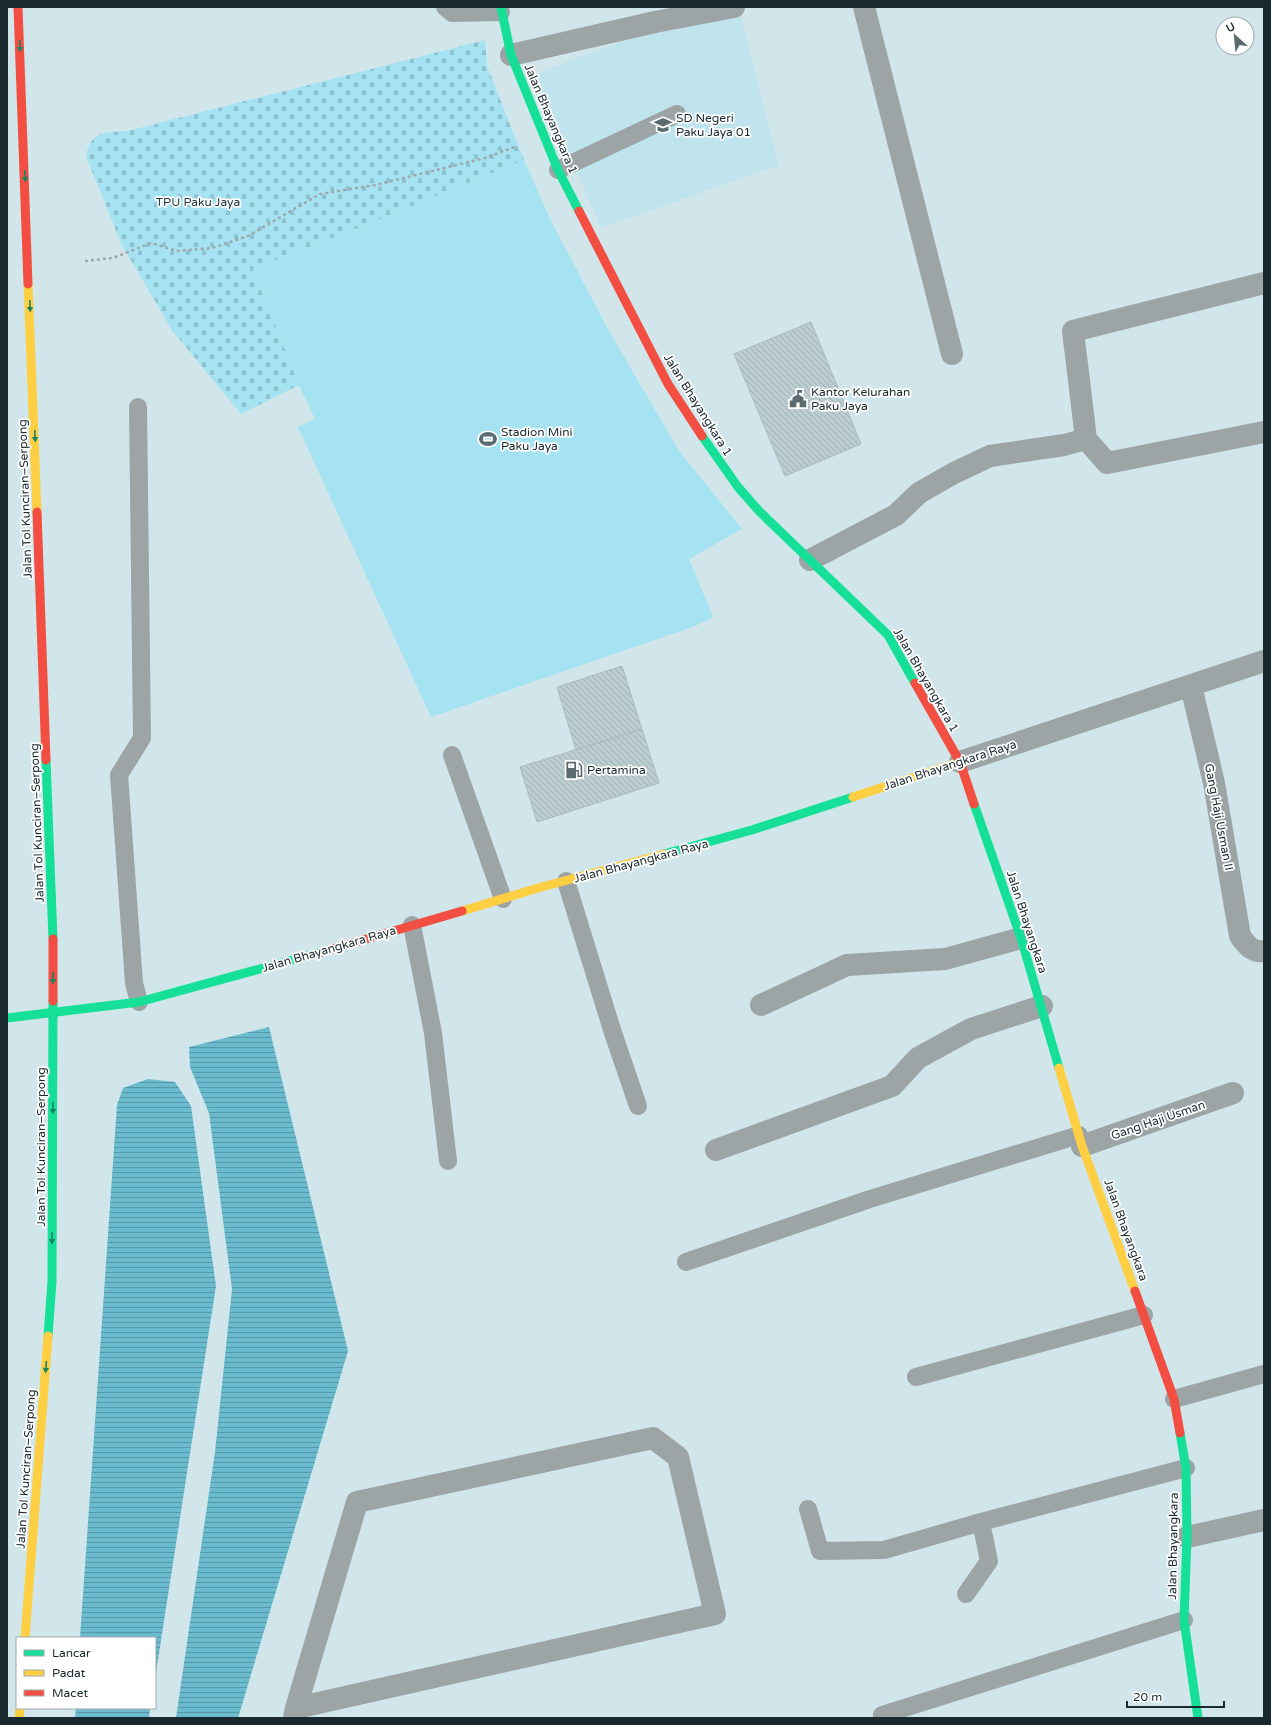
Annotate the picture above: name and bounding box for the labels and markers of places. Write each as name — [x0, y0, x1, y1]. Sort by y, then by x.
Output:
place label: SD Negeri Paku Jaya 01 — [676, 111, 751, 139]
school or university icon: SD Negeri Paku Jaya 01 — [653, 115, 673, 135]
place label: Kantor Kelurahan Paku Jaya — [811, 385, 910, 413]
public building icon: Kantor Kelurahan Paku Jaya — [788, 389, 808, 409]
place label: Stadion Mini Paku Jaya — [501, 425, 573, 453]
sports icon: Stadion Mini Paku Jaya — [478, 429, 498, 449]
fuel station icon: Pertamina — [564, 760, 584, 780]
place label: Pertamina — [587, 763, 646, 777]

